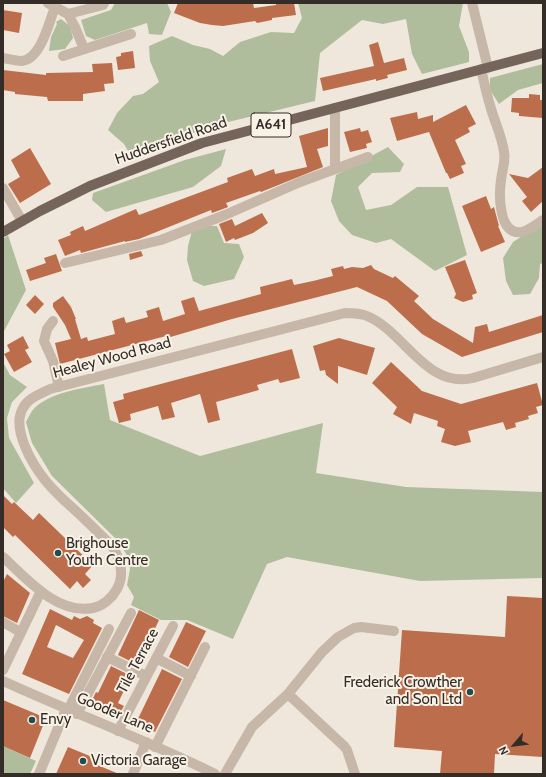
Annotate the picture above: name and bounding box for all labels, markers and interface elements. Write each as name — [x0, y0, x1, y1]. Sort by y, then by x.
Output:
street label: Huddersfield Road — [113, 113, 229, 169]
road number: A641 — [251, 113, 291, 137]
street label: Healey Wood Road — [51, 334, 173, 382]
place label: Brighouse Youth Centre — [66, 535, 148, 570]
marker: Brighouse Youth Centre — [53, 548, 63, 558]
street label: Tile Terrace — [113, 625, 163, 697]
place label: Frederick Crowther and Son Ltd — [343, 674, 462, 709]
marker: Frederick Crowther and Son Ltd — [465, 687, 475, 697]
street label: Gooder Lane — [74, 689, 156, 737]
place label: Envy — [40, 711, 71, 729]
marker: Envy — [27, 715, 37, 725]
north arrow — [494, 725, 534, 765]
text: N — [495, 744, 511, 757]
place label: Victoria Garage — [91, 752, 187, 770]
marker: Victoria Garage — [78, 756, 88, 766]

